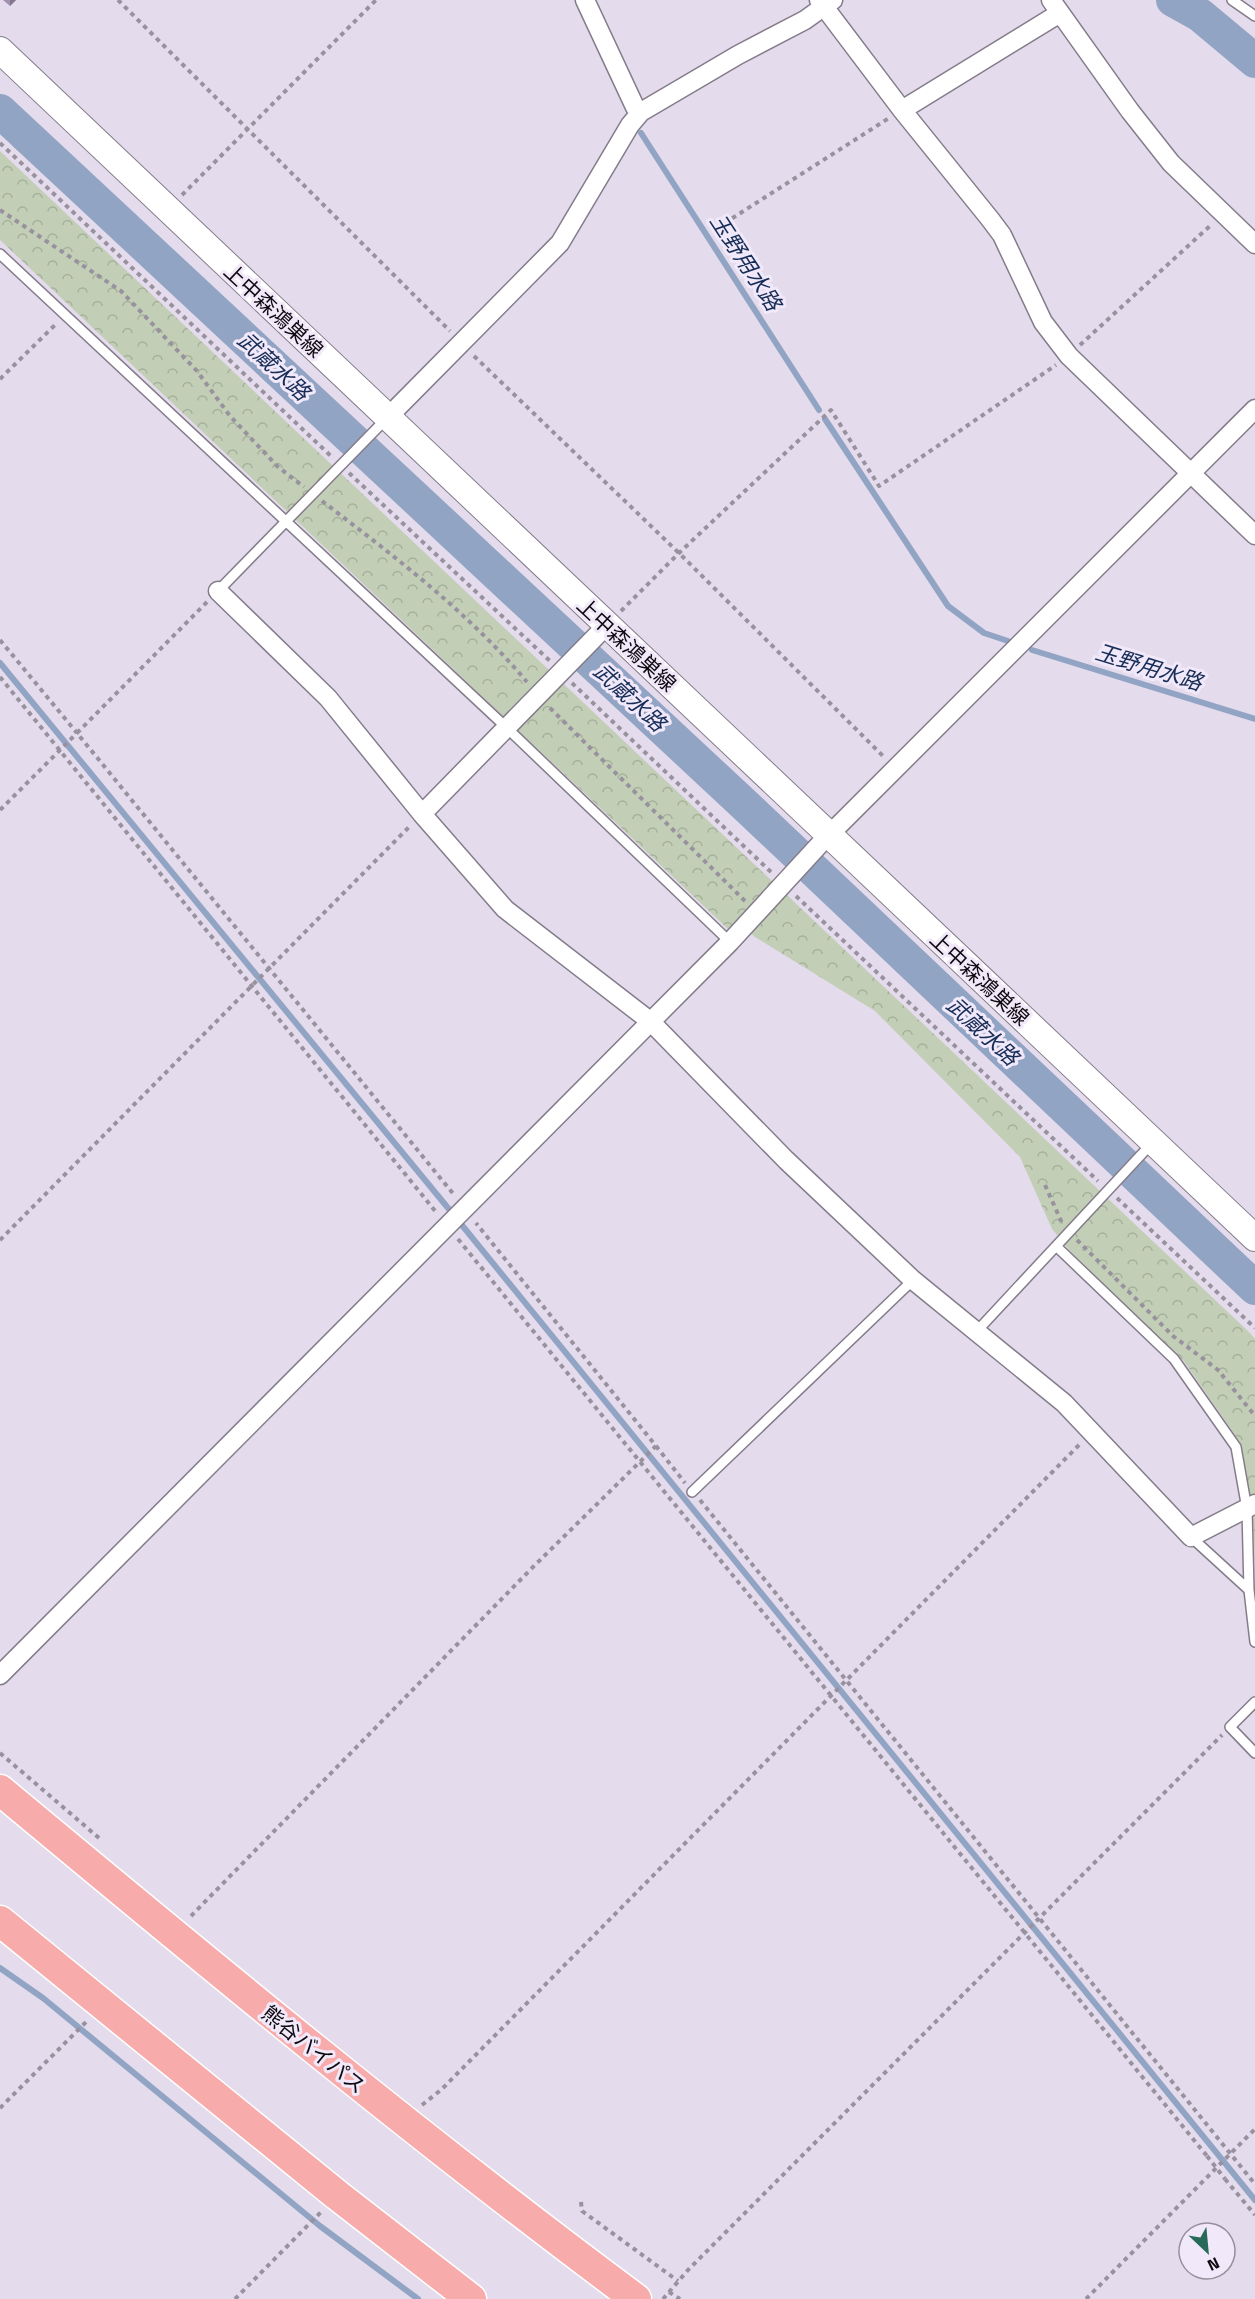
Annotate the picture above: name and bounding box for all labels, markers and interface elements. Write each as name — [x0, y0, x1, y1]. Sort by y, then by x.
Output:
water label: 玉野用水路 — [702, 207, 791, 319]
street label: 上中森鴻巣線 — [217, 255, 331, 365]
water label: 武蔵水路 — [230, 324, 319, 410]
street label: 上中森鴻巣線 — [570, 589, 684, 699]
water label: 玉野用水路 — [1091, 635, 1208, 700]
water label: 武蔵水路 — [586, 655, 675, 741]
street label: 上中森鴻巣線 — [923, 923, 1037, 1033]
water label: 武蔵水路 — [939, 989, 1028, 1075]
street label: 熊谷バイパス — [255, 1997, 373, 2101]
north arrow — [1177, 2221, 1237, 2281]
text: N — [1203, 2251, 1224, 2278]

